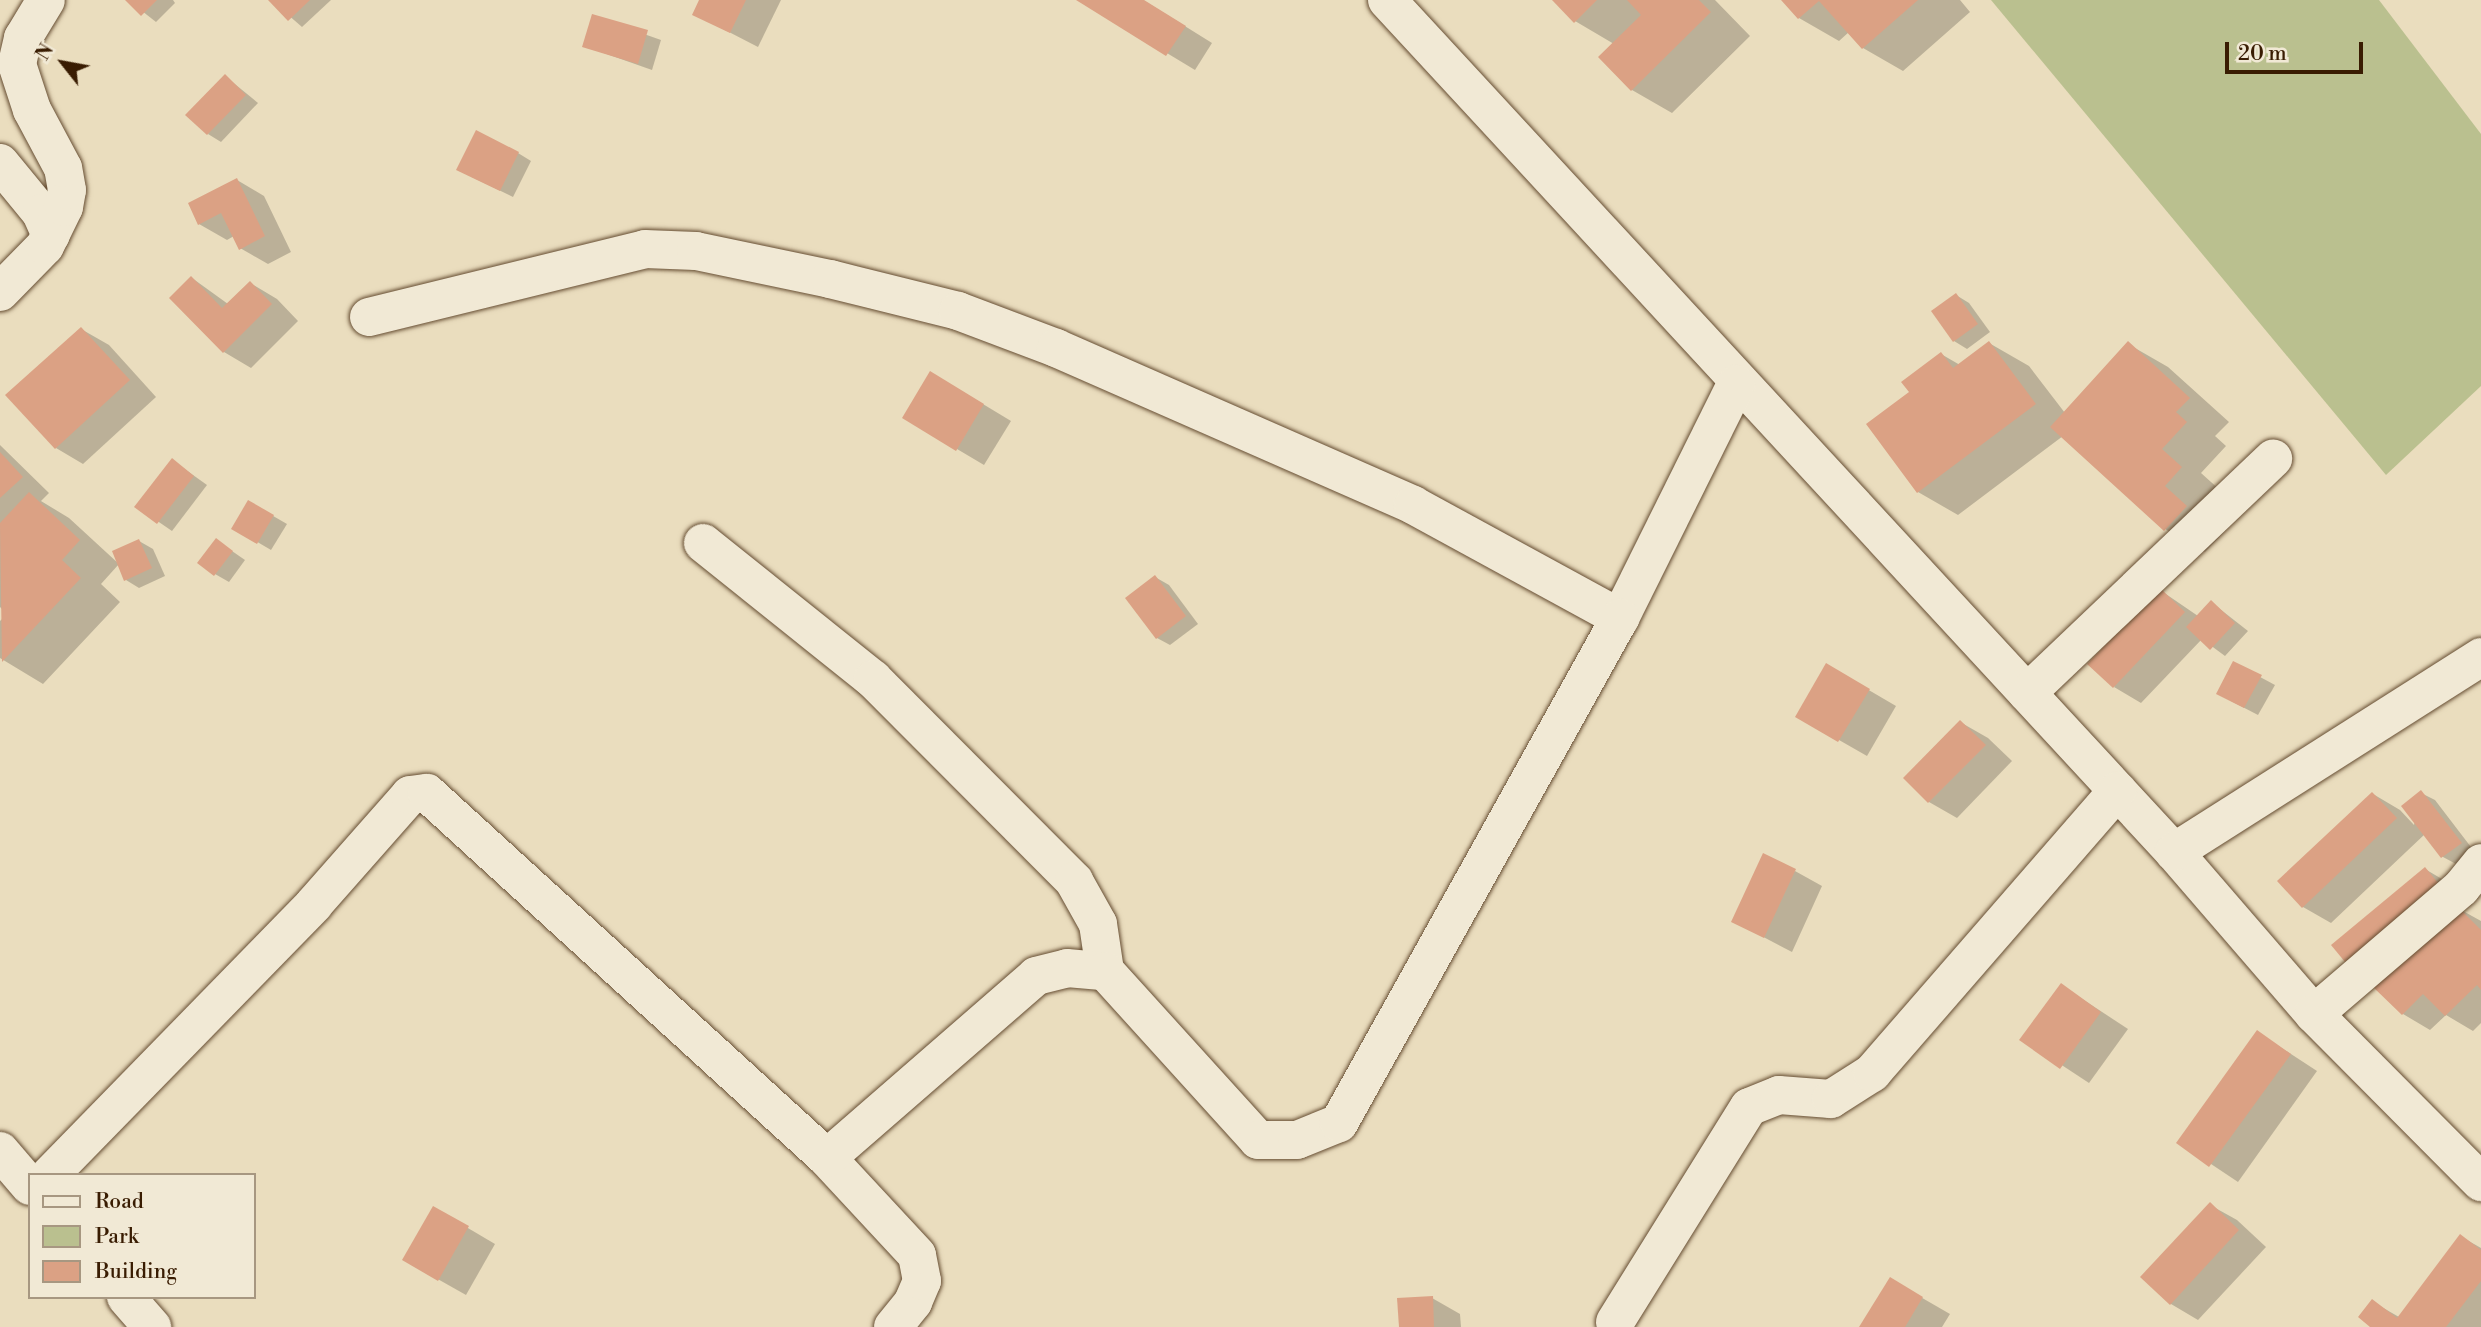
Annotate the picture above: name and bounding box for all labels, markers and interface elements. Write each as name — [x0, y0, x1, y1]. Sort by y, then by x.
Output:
north arrow — [28, 28, 98, 98]
scale bar — [2229, 28, 2367, 72]
text: N — [31, 40, 59, 65]
text: 20 m — [2238, 41, 2287, 67]
legend — [28, 1173, 256, 1299]
text: Road — [95, 1189, 144, 1215]
text: Park — [95, 1224, 139, 1250]
text: Building — [95, 1259, 177, 1285]

